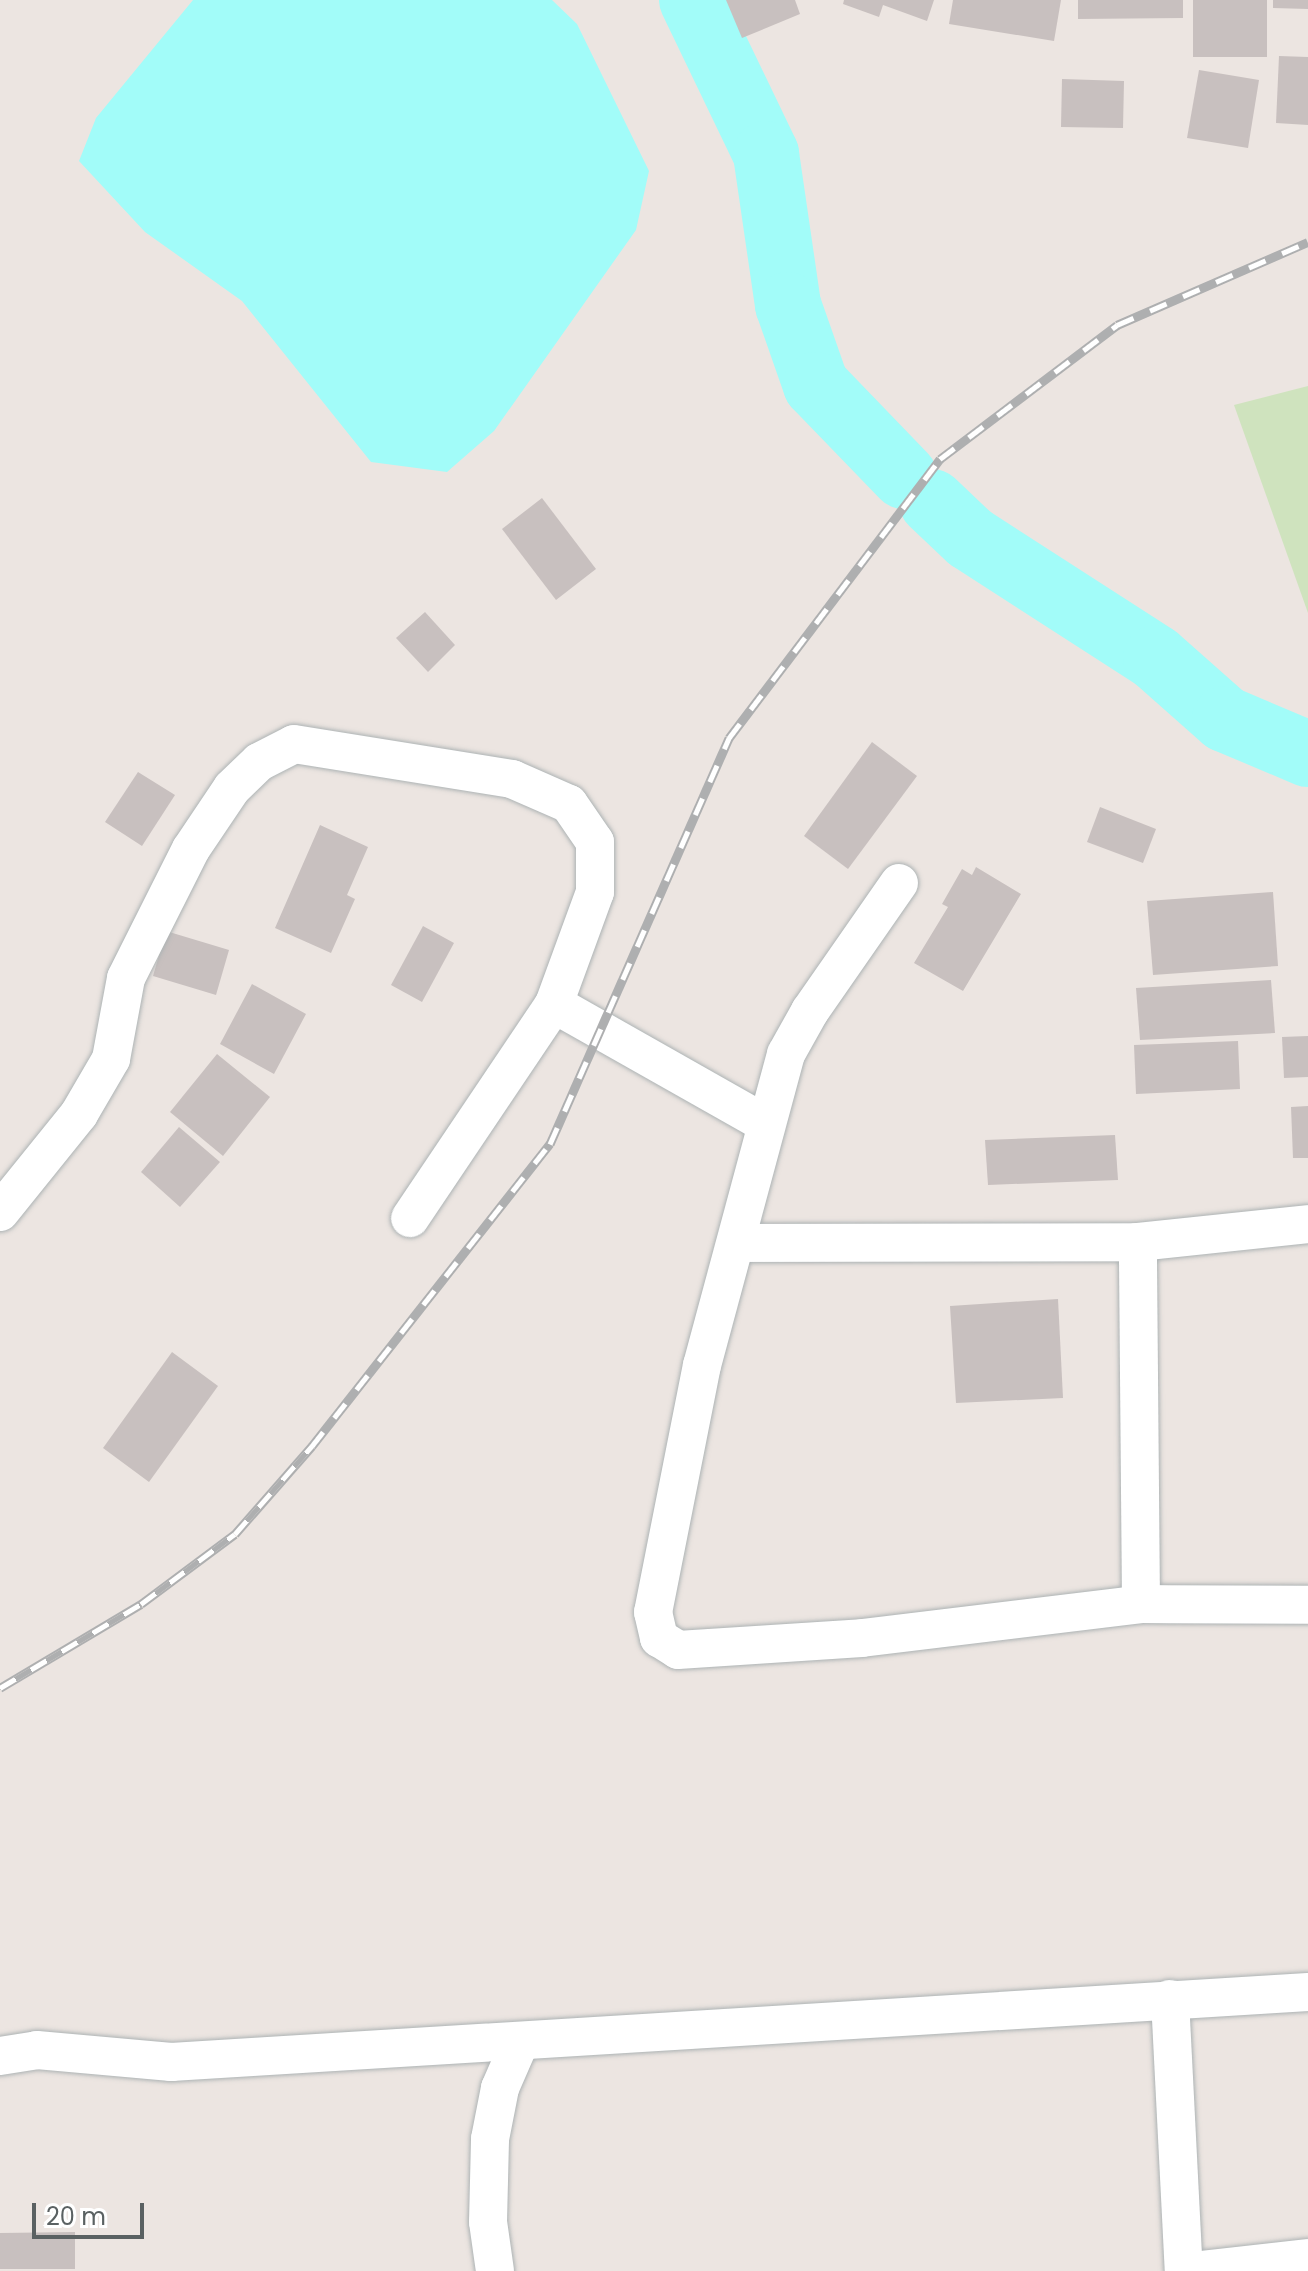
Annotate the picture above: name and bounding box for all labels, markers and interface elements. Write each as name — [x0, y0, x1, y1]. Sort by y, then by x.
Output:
scale bar — [36, 2187, 148, 2237]
text: 20 m — [46, 2200, 106, 2233]

